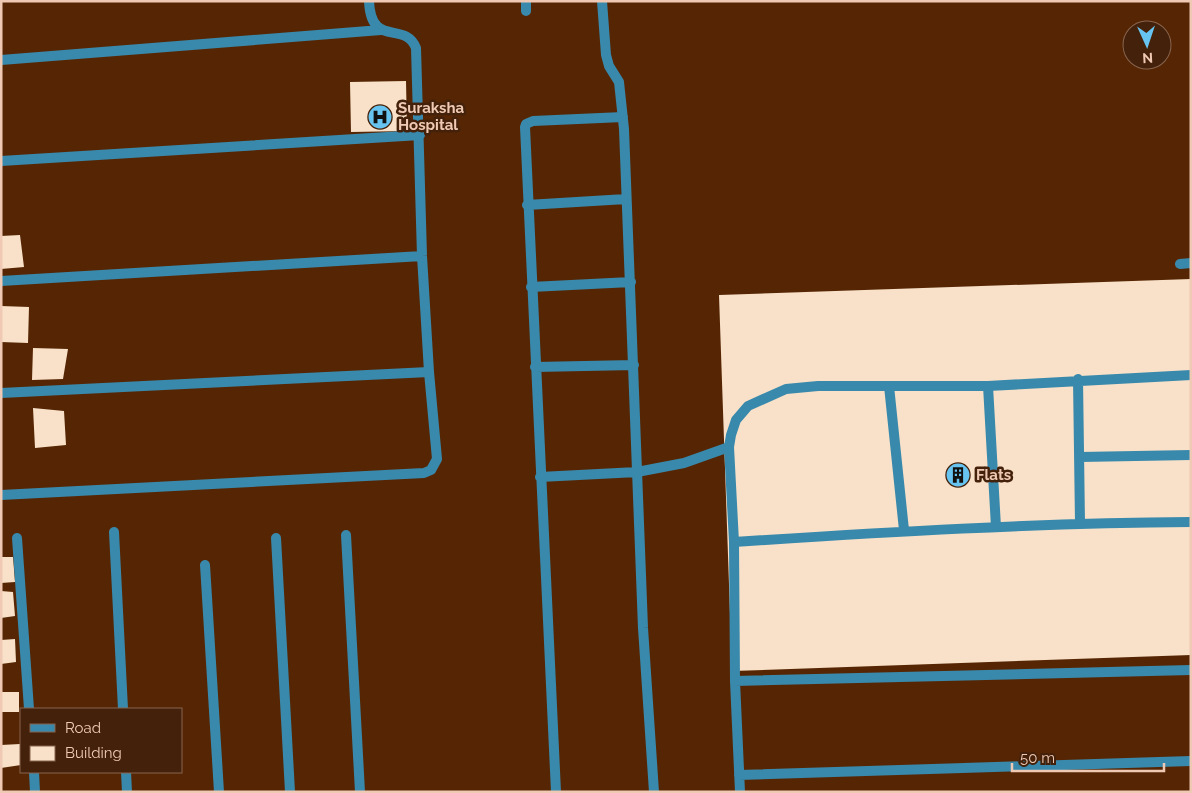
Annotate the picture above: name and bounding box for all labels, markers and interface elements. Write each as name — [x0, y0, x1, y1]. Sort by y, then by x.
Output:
north arrow — [1122, 20, 1172, 70]
text: N — [1142, 50, 1153, 66]
place label: Suraksha Hospital — [398, 99, 465, 134]
hospital icon: Suraksha Hospital — [367, 104, 393, 130]
building icon: Flats — [945, 462, 971, 488]
place label: Flats — [976, 466, 1011, 484]
legend — [20, 708, 182, 773]
text: Road — [65, 719, 101, 737]
scale bar — [1012, 740, 1164, 772]
text: Building — [65, 744, 122, 762]
text: 50 m — [1020, 749, 1055, 767]

